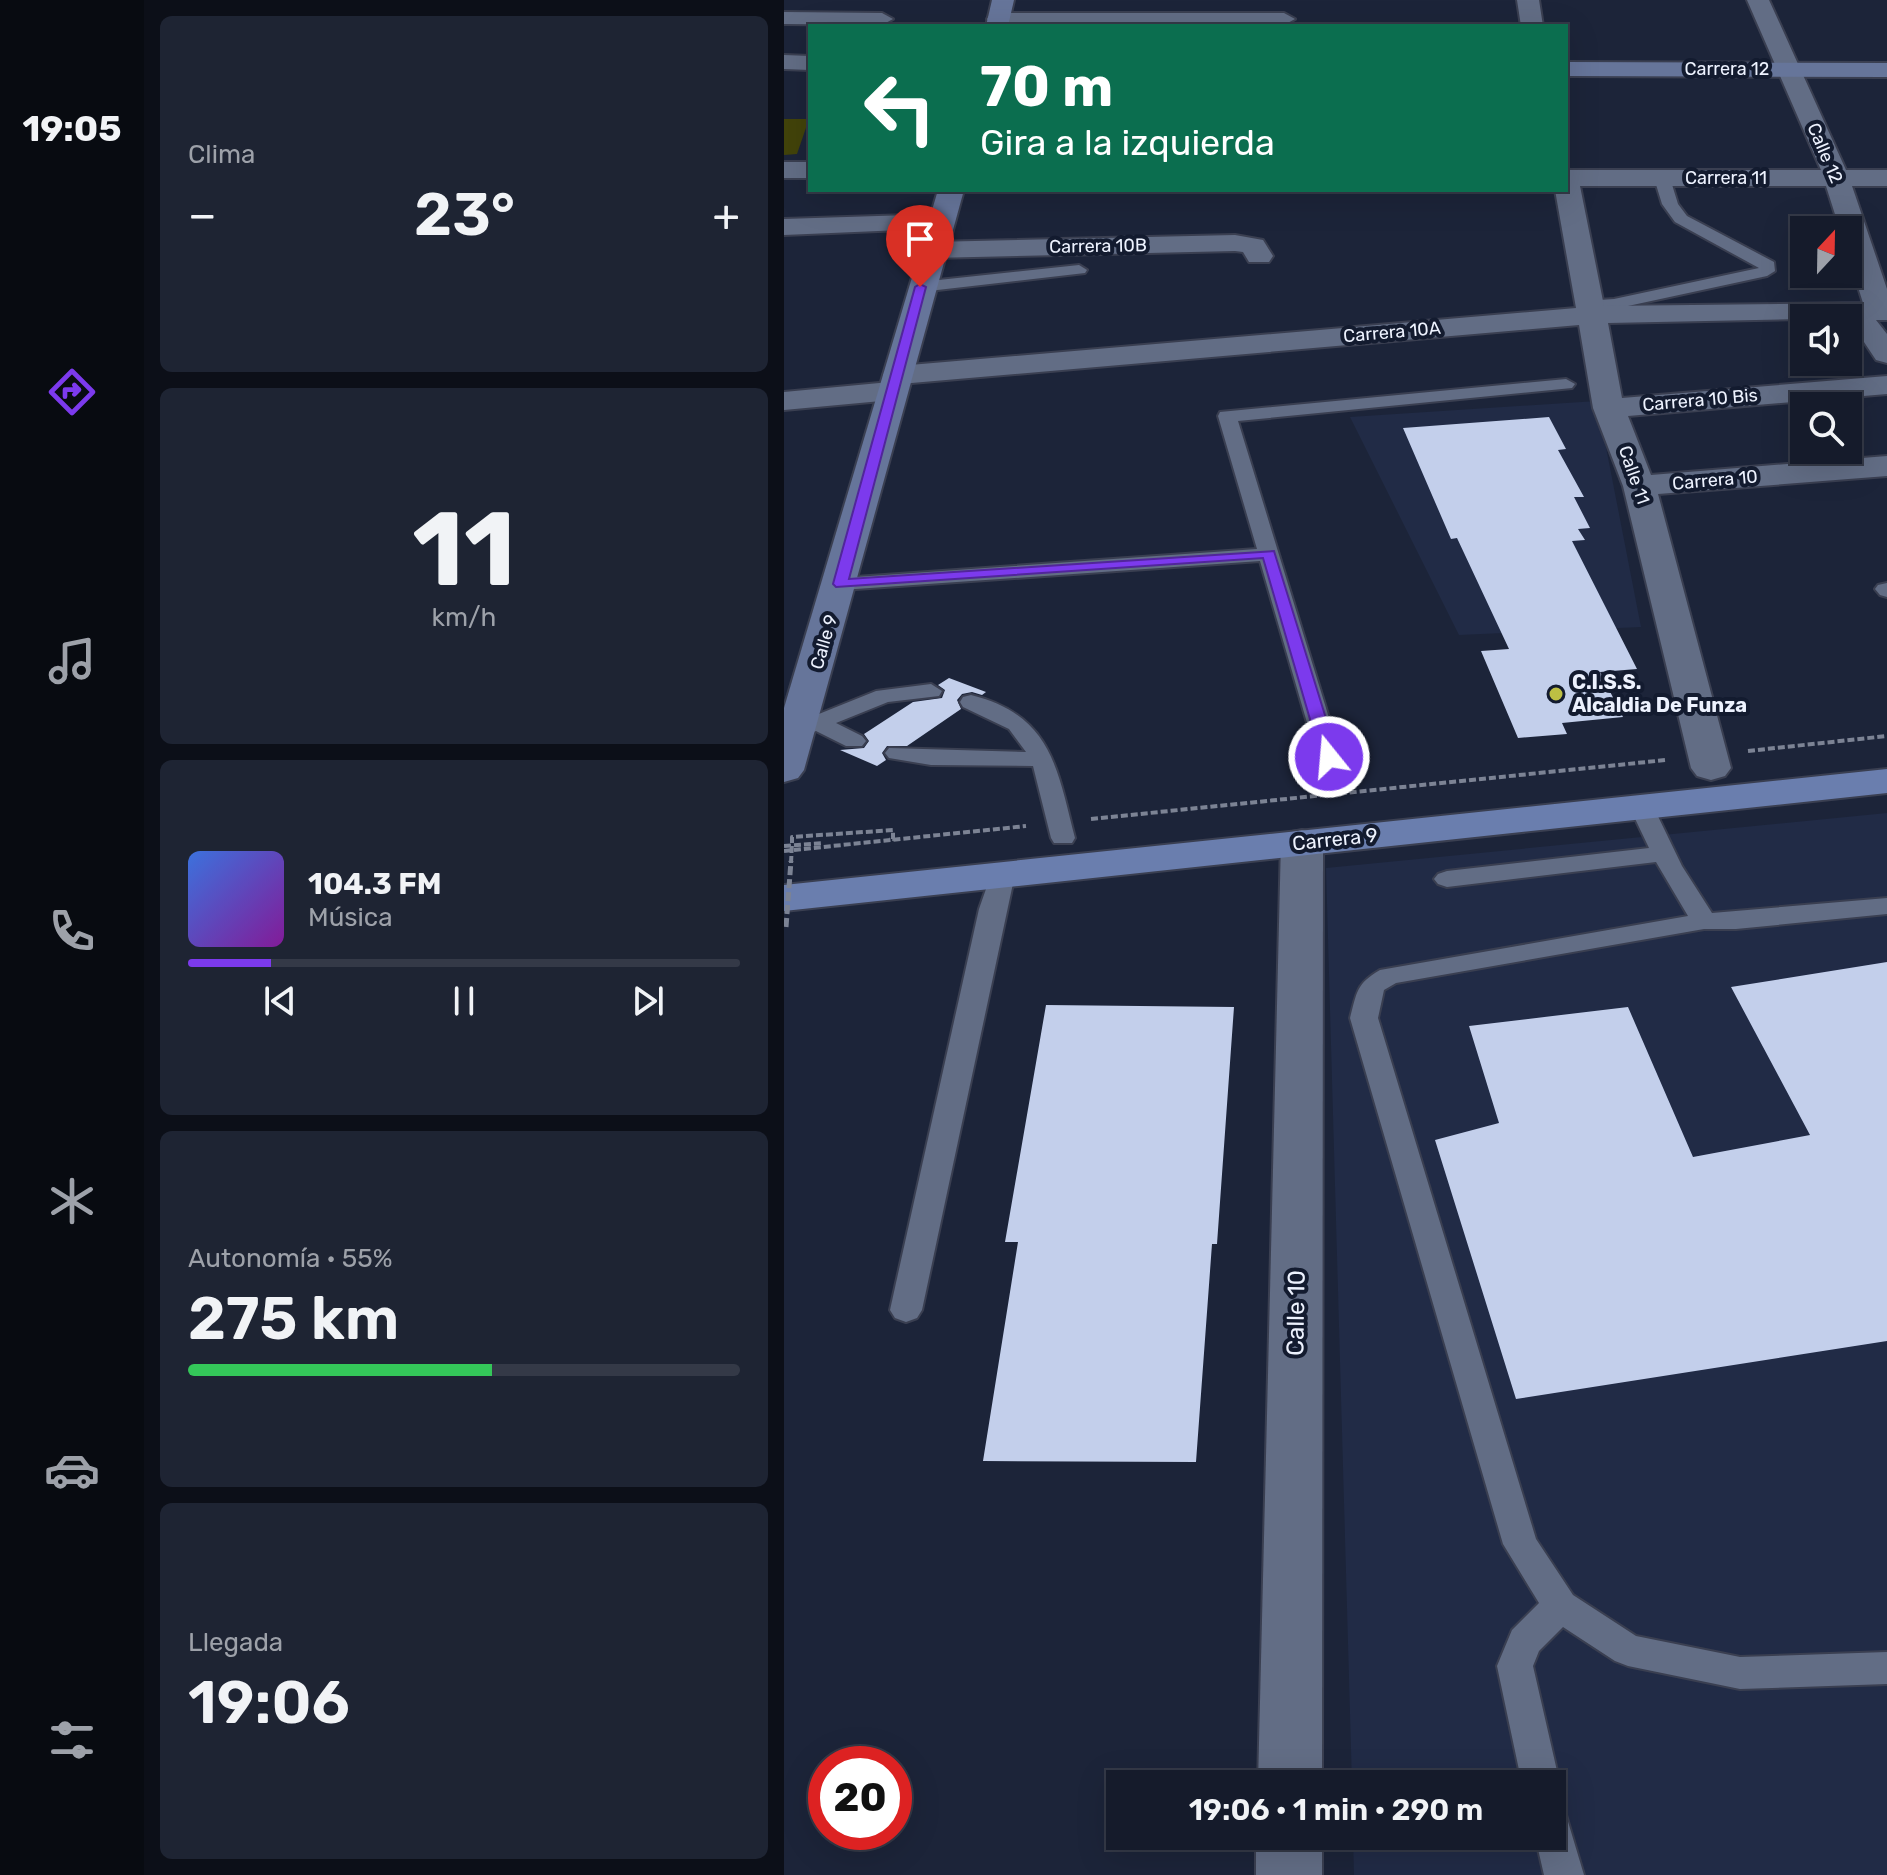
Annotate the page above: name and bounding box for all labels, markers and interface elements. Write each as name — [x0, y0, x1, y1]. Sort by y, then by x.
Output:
text: 70 m — [980, 54, 1113, 120]
icon: left — [848, 56, 952, 160]
street label: Carrera 12 — [1685, 58, 1769, 80]
text: 19:05 — [22, 107, 122, 150]
street label: Calle 12 — [1802, 120, 1848, 186]
text: Gira a la izquierda — [980, 121, 1275, 164]
text: Clima — [188, 139, 255, 170]
street label: Carrera 11 — [1685, 167, 1767, 189]
text: 23° — [414, 179, 515, 250]
text: − — [188, 189, 217, 241]
text: + — [713, 189, 740, 241]
pin — [886, 205, 954, 287]
north arrow — [1790, 216, 1862, 288]
map controls — [1790, 216, 1862, 464]
icon: arrive — [898, 217, 942, 261]
street label: Carrera 10B — [1049, 234, 1147, 258]
button: sound — [1790, 304, 1862, 376]
street label: Carrera 10A — [1342, 317, 1442, 347]
icon: directions — [44, 364, 100, 420]
street label: Carrera 10 Bis — [1641, 384, 1759, 416]
button: search — [1790, 392, 1862, 464]
street label: Calle 11 — [1614, 443, 1654, 507]
street label: Carrera 10 — [1671, 465, 1759, 495]
text: 11 — [412, 488, 516, 611]
text: km/h — [432, 602, 496, 633]
street label: Calle 9 — [806, 612, 842, 672]
icon: music — [44, 633, 100, 689]
place label: C.I.S.S. Alcaldia De Funza — [1572, 670, 1747, 717]
marker: C.I.S.S. Alcaldia De Funza — [1547, 685, 1565, 703]
position arrow — [1287, 715, 1371, 799]
street label: Carrera 9 — [1291, 823, 1379, 855]
text: 104.3 FM — [308, 866, 442, 902]
text: Música — [308, 902, 393, 933]
icon: phone — [44, 903, 100, 959]
icon: previous — [258, 979, 302, 1023]
icon: pause — [442, 979, 486, 1023]
icon: next — [626, 979, 670, 1023]
icon: climate — [44, 1173, 100, 1229]
text: Autonomía · 55% — [188, 1243, 392, 1274]
street label: Calle 10 — [1281, 1270, 1311, 1356]
text: 275 km — [188, 1283, 399, 1354]
icon: car — [44, 1442, 100, 1498]
text: Llegada — [188, 1627, 283, 1658]
text: 19:06 — [188, 1667, 350, 1738]
icon: filters — [44, 1712, 100, 1768]
speed limit sign: 20 — [808, 1746, 912, 1850]
text: 19:06 · 1 min · 290 m — [1189, 1792, 1483, 1828]

